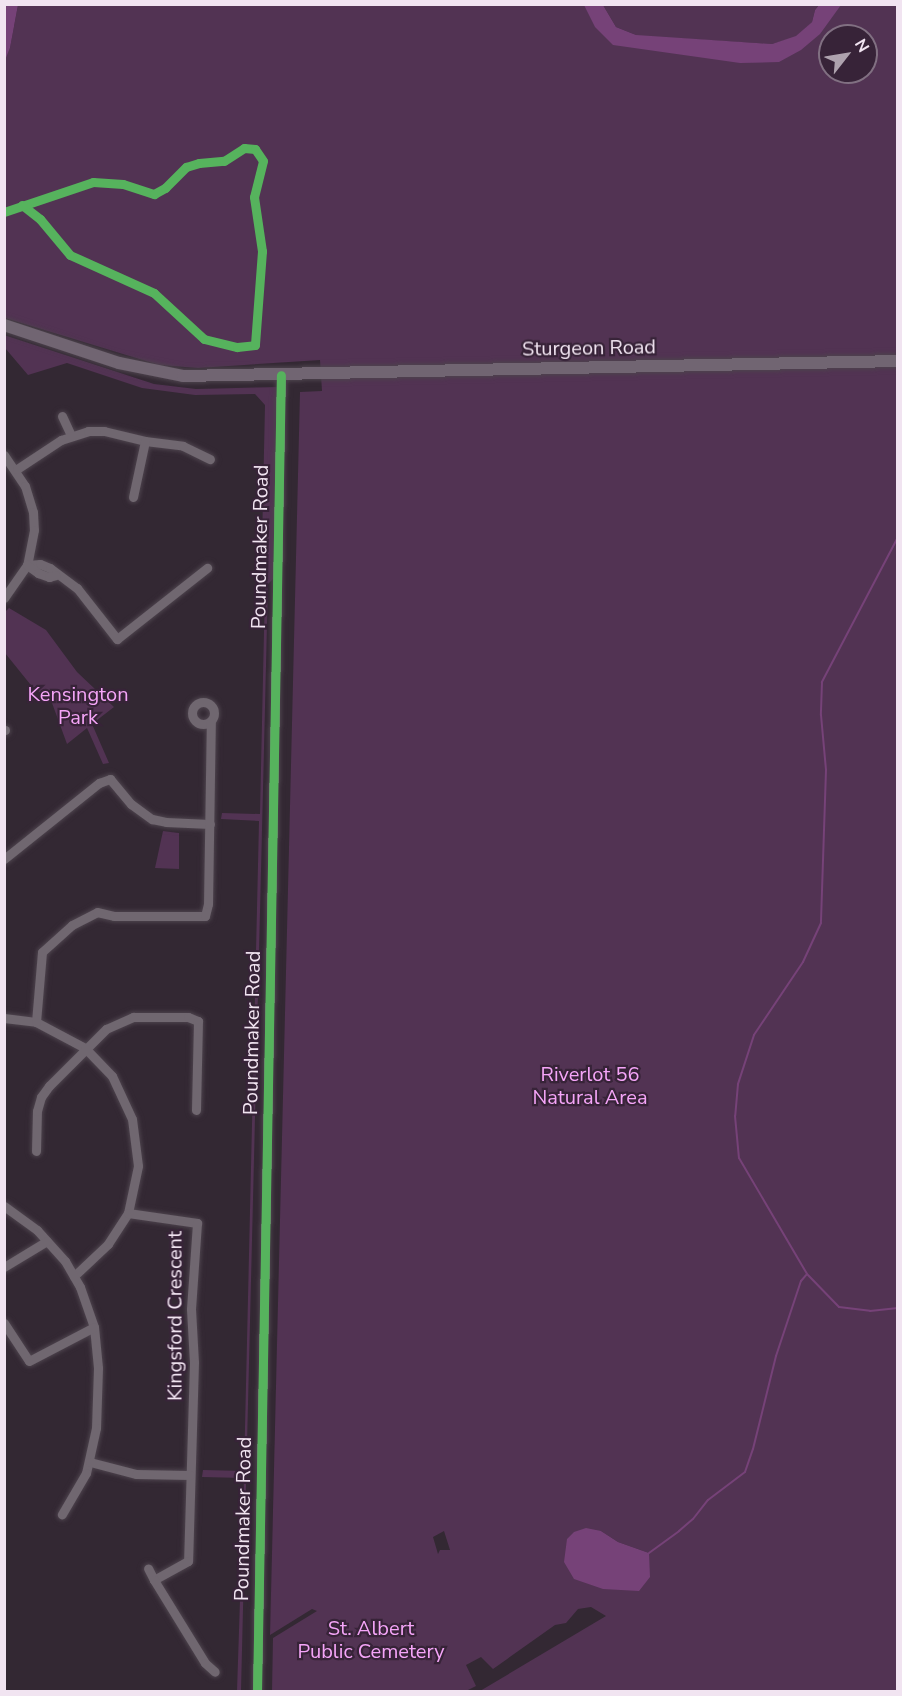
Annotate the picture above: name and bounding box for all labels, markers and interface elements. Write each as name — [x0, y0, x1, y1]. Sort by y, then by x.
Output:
north arrow — [818, 24, 878, 84]
text: N — [849, 35, 874, 57]
street label: Sturgeon Road — [522, 335, 656, 361]
street label: Poundmaker Road — [247, 465, 273, 629]
park label: Kensington Park — [28, 682, 128, 729]
street label: Poundmaker Road — [239, 951, 265, 1115]
park label: Riverlot 56 Natural Area — [532, 1062, 648, 1109]
street label: Kingsford Crescent — [163, 1231, 187, 1401]
street label: Poundmaker Road — [230, 1437, 256, 1601]
park label: St. Albert Public Cemetery — [297, 1616, 445, 1663]

